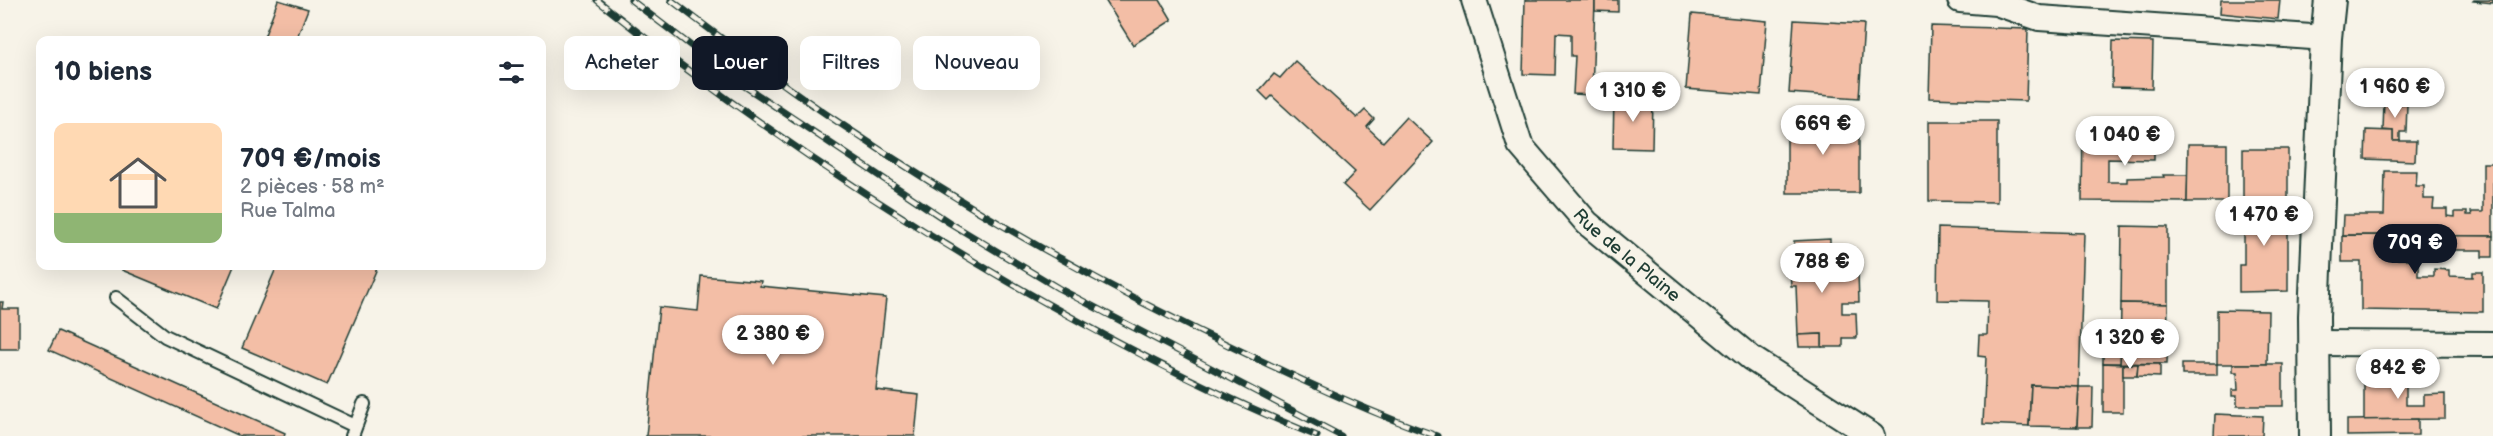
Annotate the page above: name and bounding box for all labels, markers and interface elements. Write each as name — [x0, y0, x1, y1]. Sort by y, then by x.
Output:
chip: Acheter — [564, 36, 680, 90]
chip: Louer — [692, 36, 788, 90]
chip: Filtres — [800, 36, 901, 90]
chip: Nouveau — [913, 36, 1040, 90]
icon: filters — [495, 56, 528, 89]
text: 10 biens — [54, 57, 152, 88]
pin: 1 960 € — [2340, 68, 2450, 119]
pin: 1 310 € — [1578, 72, 1688, 123]
text: 1 960 € — [2360, 75, 2430, 99]
text: 1 310 € — [1600, 79, 1666, 103]
pin: 669 € — [1781, 105, 1865, 156]
text: 669 € — [1795, 112, 1851, 136]
pin: 1 040 € — [2070, 116, 2180, 167]
text: 1 040 € — [2090, 123, 2161, 147]
text: 709 €/mois — [240, 144, 381, 175]
icon: home — [102, 147, 174, 219]
text: 2 pièces · 58 m² — [240, 175, 385, 199]
pin: 1 470 € — [2209, 196, 2319, 247]
text: Rue Talma — [240, 199, 336, 223]
text: 1 470 € — [2229, 203, 2299, 227]
street label: Rue de la Plaine — [1568, 204, 1685, 307]
pin: 709 € — [2373, 224, 2457, 275]
text: 709 € — [2387, 231, 2443, 255]
pin: 788 € — [1780, 243, 1864, 294]
text: 788 € — [1794, 250, 1850, 274]
pin: 2 380 € — [718, 315, 828, 366]
pin: 1 320 € — [2075, 319, 2185, 370]
text: 2 380 € — [736, 322, 810, 346]
text: 1 320 € — [2095, 326, 2165, 350]
pin: 842 € — [2356, 349, 2440, 400]
text: 842 € — [2370, 356, 2426, 380]

